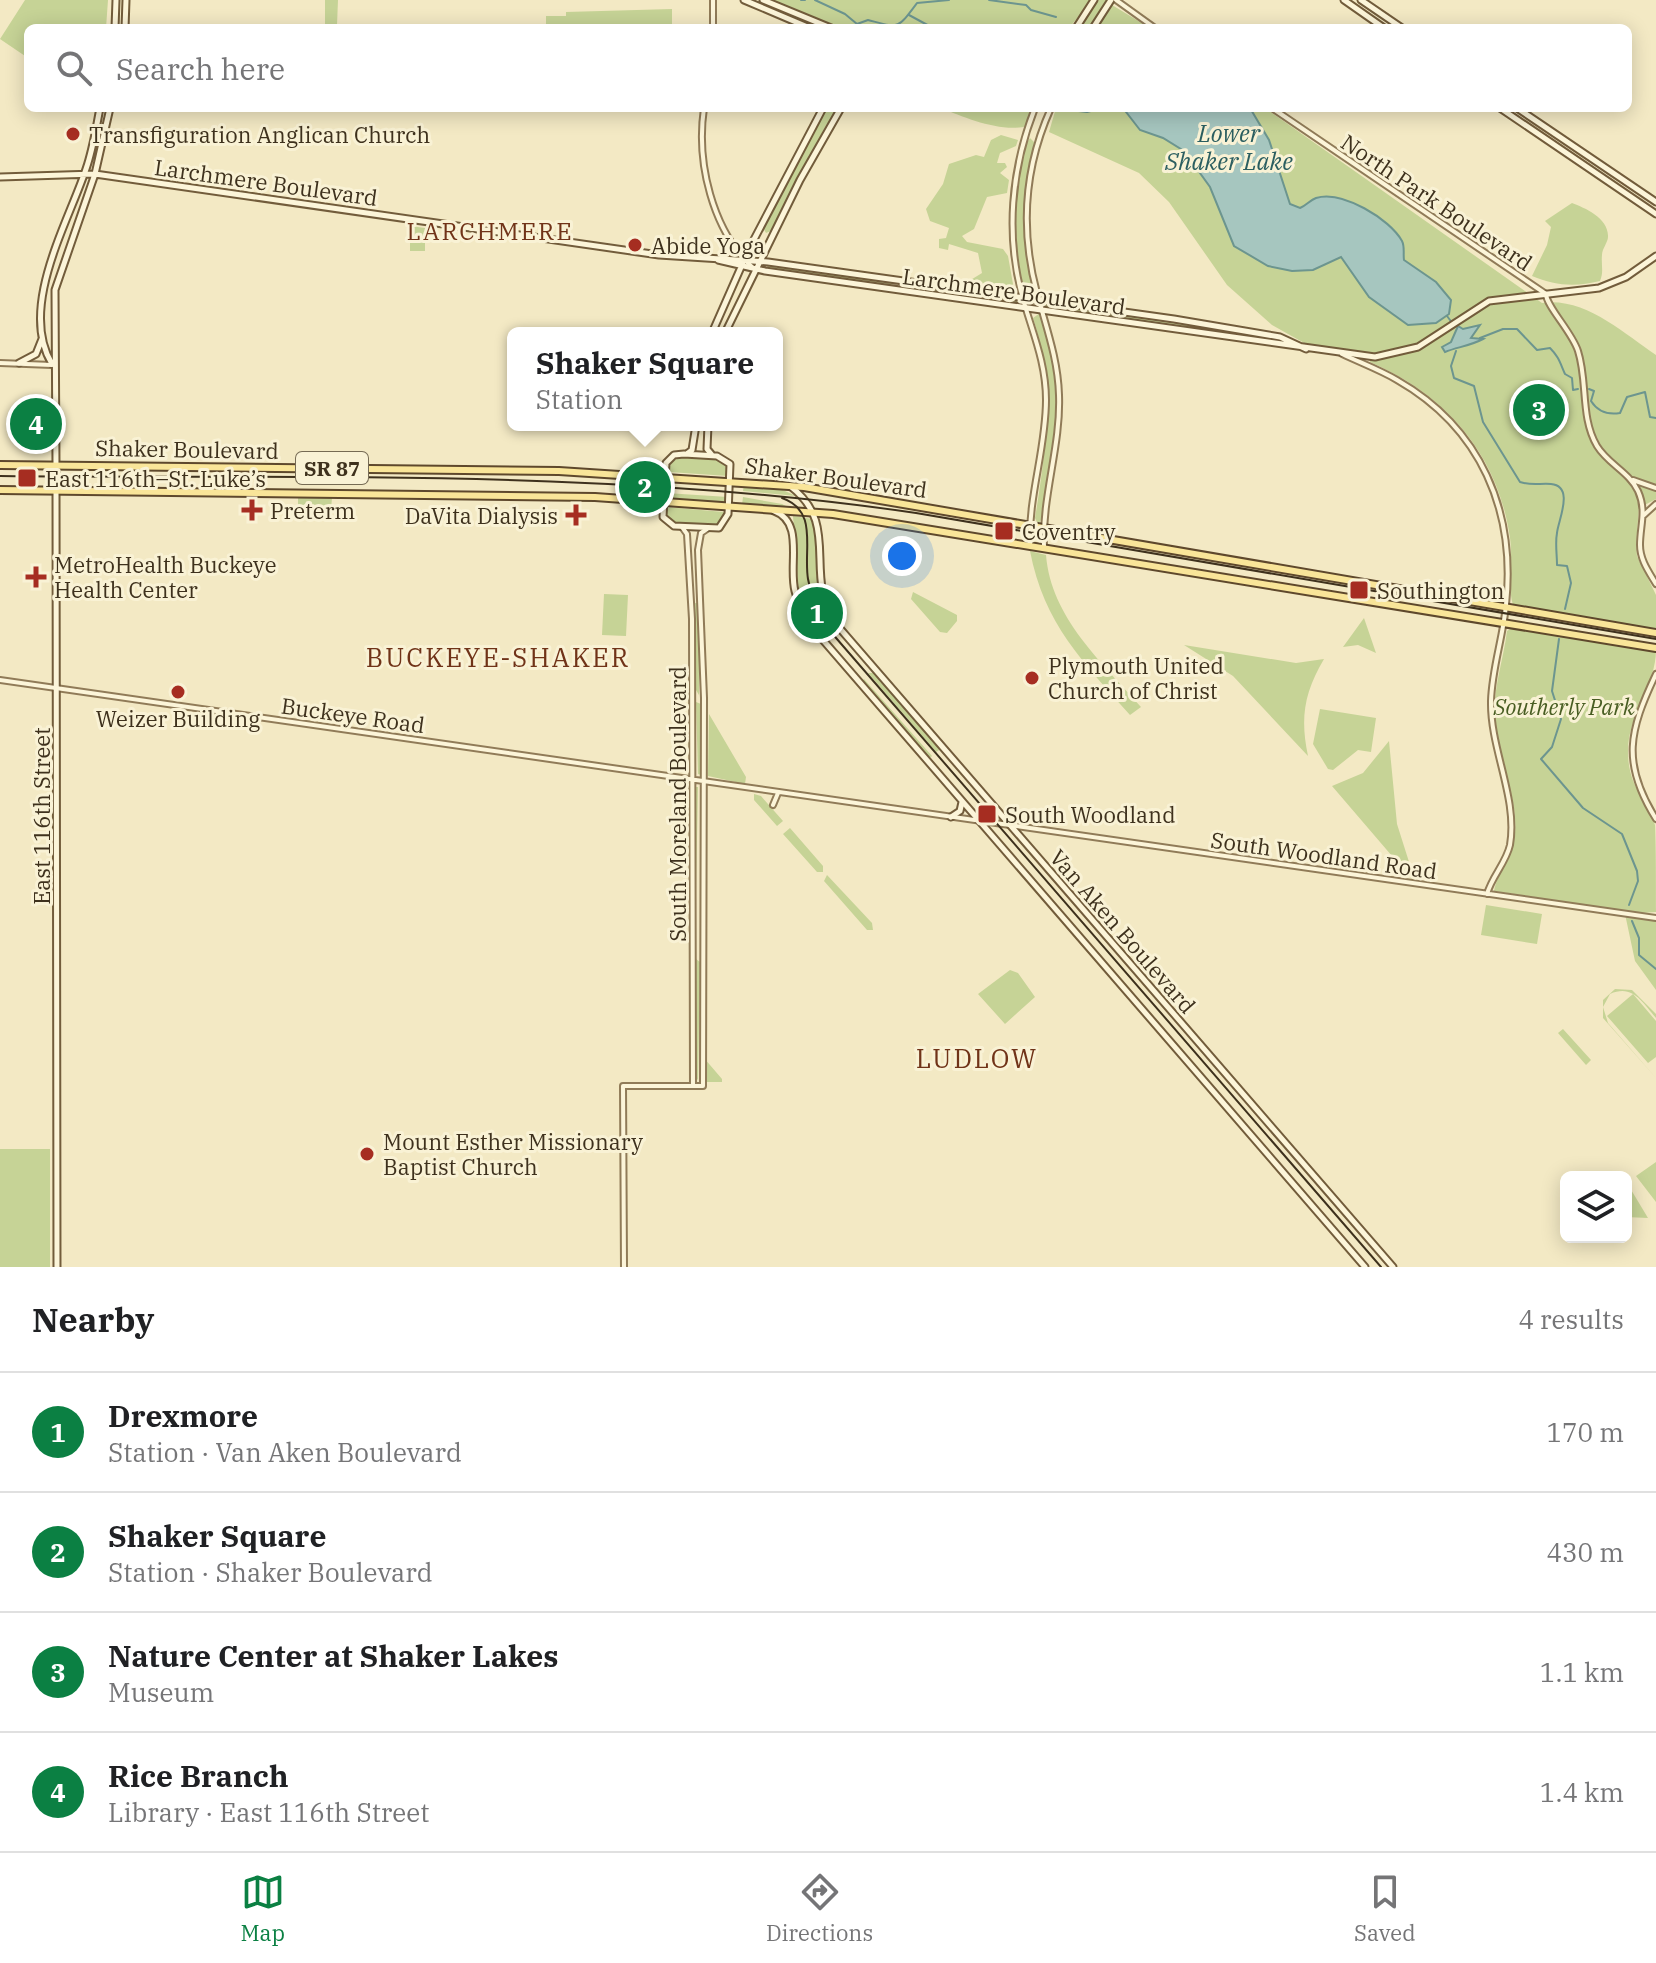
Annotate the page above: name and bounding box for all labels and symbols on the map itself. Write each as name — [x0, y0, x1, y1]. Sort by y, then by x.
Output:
water label: Lower Shaker Lake — [1164, 117, 1293, 177]
place label: Transfiguration Anglican Church — [89, 120, 430, 149]
marker: Transfiguration Anglican Church — [64, 125, 82, 143]
street label: North Park Boulevard — [1336, 127, 1538, 277]
street label: Larchmere Boulevard — [153, 152, 379, 212]
district label: LARCHMERE — [406, 215, 574, 247]
place label: Abide Yoga — [651, 231, 765, 260]
marker: Abide Yoga — [626, 236, 644, 254]
street label: Larchmere Boulevard — [901, 261, 1127, 321]
pin: 3 — [1513, 380, 1565, 440]
pin: 4 — [10, 394, 62, 454]
street label: Shaker Boulevard — [95, 433, 279, 465]
street label: Shaker Boulevard — [743, 450, 929, 504]
road number: SR 87 — [296, 452, 368, 484]
pin: 2 — [619, 457, 671, 517]
place label: East 116th–St. Luke’s — [45, 464, 266, 493]
marker: East 116th–St. Luke’s — [16, 467, 38, 489]
place label: Preterm — [270, 496, 355, 525]
marker: Preterm — [241, 499, 263, 521]
place label: DaVita Dialysis — [405, 501, 558, 530]
marker: DaVita Dialysis — [565, 504, 587, 526]
place label: Coventry — [1022, 517, 1116, 546]
marker: Coventry — [993, 520, 1015, 542]
your location — [882, 536, 922, 576]
place label: MetroHealth Buckeye Health Center — [54, 550, 276, 604]
marker: MetroHealth Buckeye Health Center — [25, 566, 47, 588]
place label: Southington — [1377, 576, 1505, 605]
marker: Southington — [1348, 579, 1370, 601]
pin: 1 — [791, 583, 843, 643]
district label: BUCKEYE-SHAKER — [366, 640, 630, 674]
place label: Plymouth United Church of Christ — [1048, 651, 1224, 705]
street label: South Moreland Boulevard — [663, 666, 692, 942]
marker: Plymouth United Church of Christ — [1023, 669, 1041, 687]
marker: Weizer Building — [169, 683, 187, 701]
street label: Buckeye Road — [279, 691, 427, 739]
park label: Southerly Park — [1492, 692, 1635, 721]
place label: Weizer Building — [96, 704, 260, 733]
street label: East 116th Street — [27, 727, 56, 905]
place label: South Woodland — [1005, 800, 1176, 829]
marker: South Woodland — [976, 803, 998, 825]
street label: South Woodland Road — [1209, 825, 1439, 885]
street label: Van Aken Boulevard — [1044, 843, 1202, 1019]
district label: LUDLOW — [916, 1041, 1038, 1075]
place label: Mount Esther Missionary Baptist Church — [383, 1127, 643, 1181]
marker: Mount Esther Missionary Baptist Church — [358, 1145, 376, 1163]

